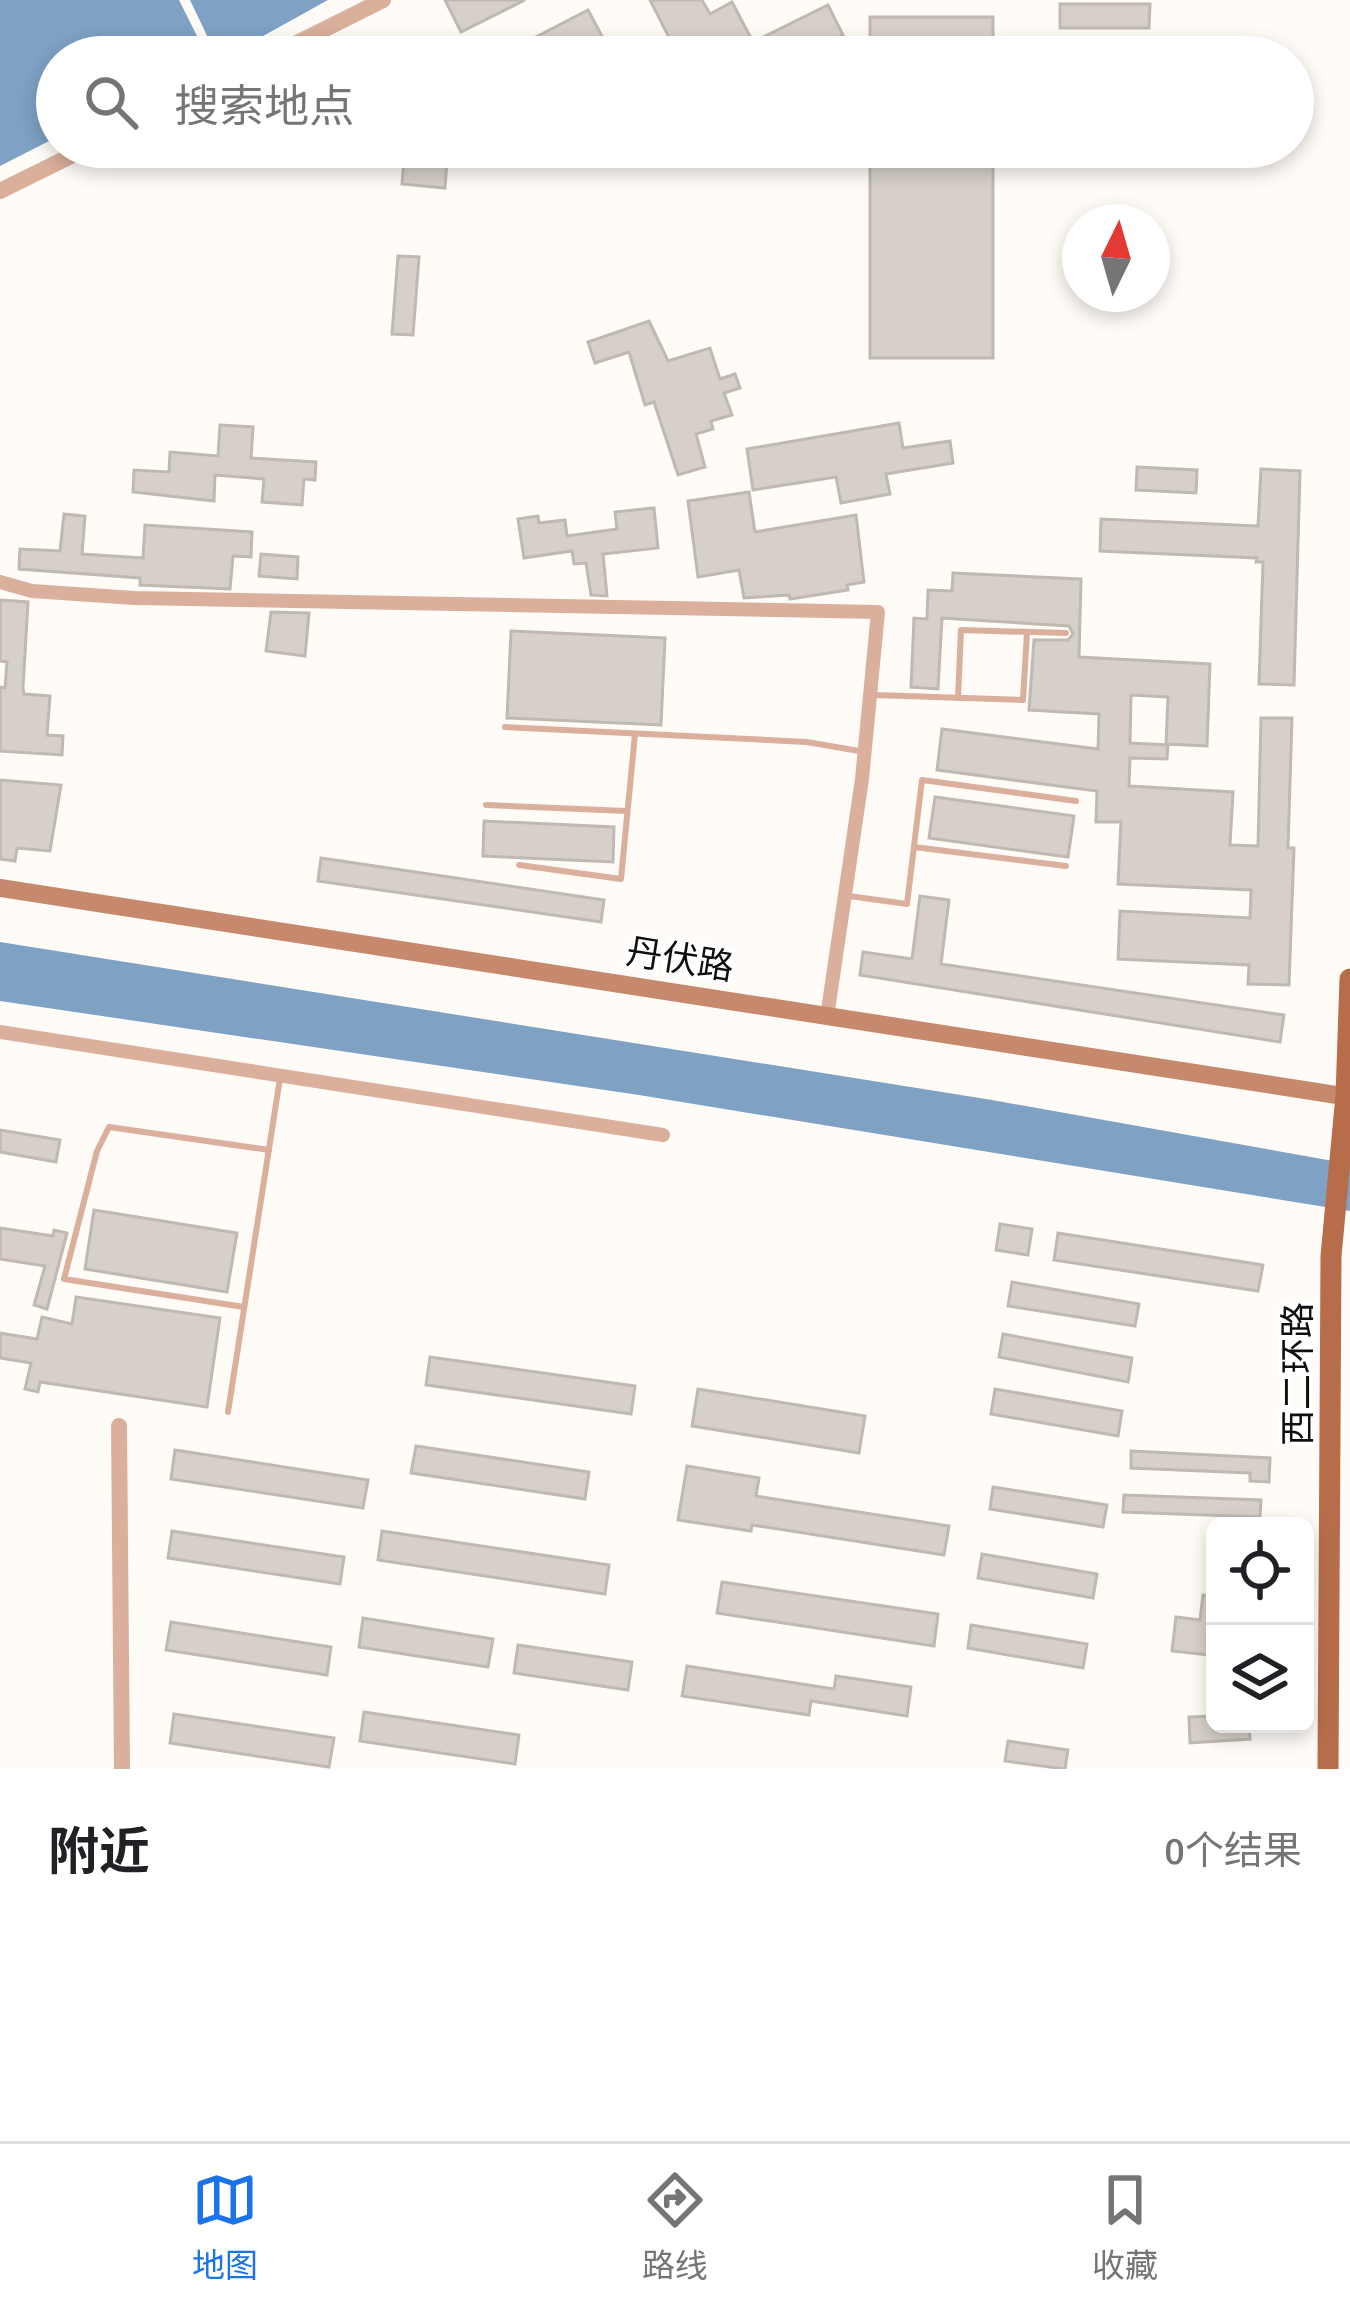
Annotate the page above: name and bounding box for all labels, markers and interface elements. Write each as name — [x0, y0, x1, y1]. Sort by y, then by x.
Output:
search box — [36, 36, 1314, 168]
icon: search — [78, 69, 144, 135]
text: 搜索地点 — [174, 80, 354, 135]
north arrow — [1062, 204, 1170, 312]
street label: 丹伏路 — [623, 929, 737, 991]
street label: 西二环路 — [1276, 1302, 1321, 1446]
map controls — [1206, 1517, 1314, 1733]
button: locate — [1206, 1517, 1314, 1625]
button: layers — [1206, 1625, 1314, 1733]
text: 附近 — [48, 1821, 150, 1884]
text: 0个结果 — [1164, 1827, 1302, 1875]
tab: 地图 — [192, 2167, 258, 2287]
tab: 路线 — [642, 2167, 708, 2287]
tab: 收藏 — [1092, 2167, 1158, 2287]

